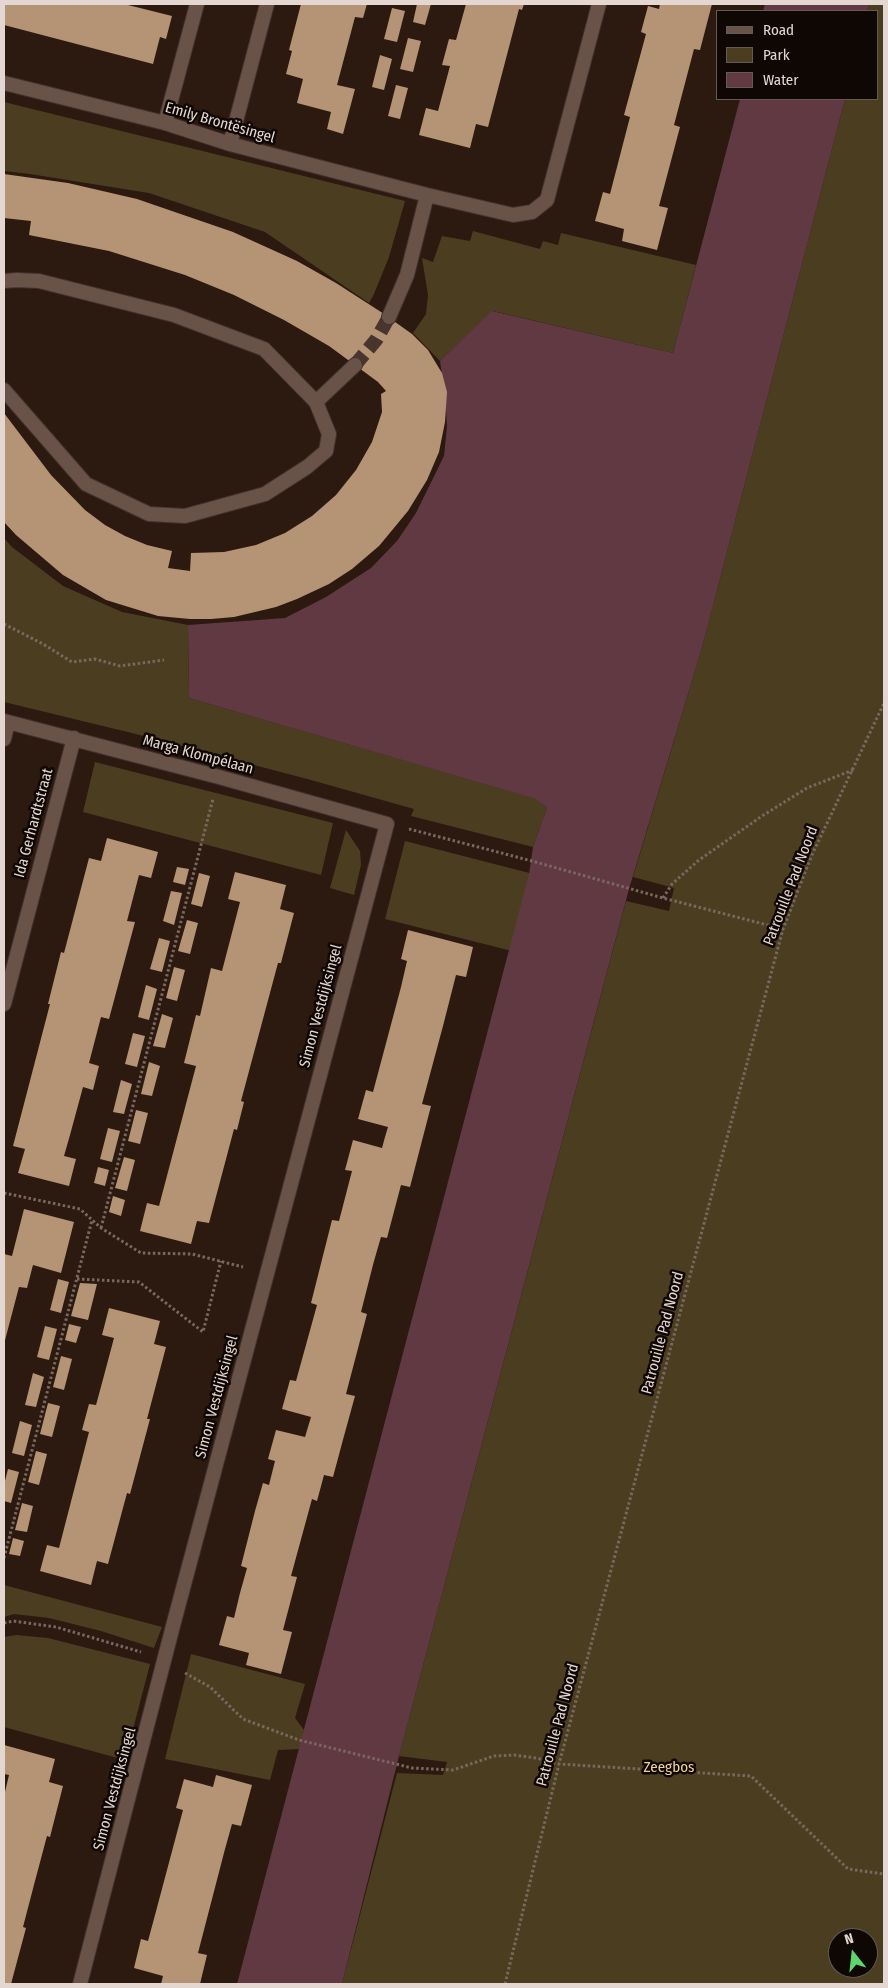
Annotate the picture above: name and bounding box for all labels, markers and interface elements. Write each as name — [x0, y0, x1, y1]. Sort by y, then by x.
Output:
legend — [716, 10, 878, 100]
text: Road — [763, 21, 794, 39]
text: Park — [763, 46, 790, 64]
text: Water — [763, 71, 798, 89]
street label: Emily Brontësingel — [163, 99, 277, 147]
street label: Marga Klompélaan — [141, 732, 255, 778]
street label: Ida Gerhardtstraat — [11, 766, 57, 880]
street label: Patrouille Pad Noord — [760, 824, 822, 948]
street label: Simon Vestdijksingel — [296, 943, 346, 1069]
street label: Patrouille Pad Noord — [638, 1270, 688, 1396]
street label: Simon Vestdijksingel — [192, 1334, 242, 1460]
street label: Patrouille Pad Noord — [533, 1662, 583, 1788]
street label: Simon Vestdijksingel — [90, 1726, 140, 1852]
park label: Zeegbos — [644, 1759, 694, 1777]
north arrow — [828, 1928, 878, 1978]
text: N — [843, 1930, 855, 1948]

